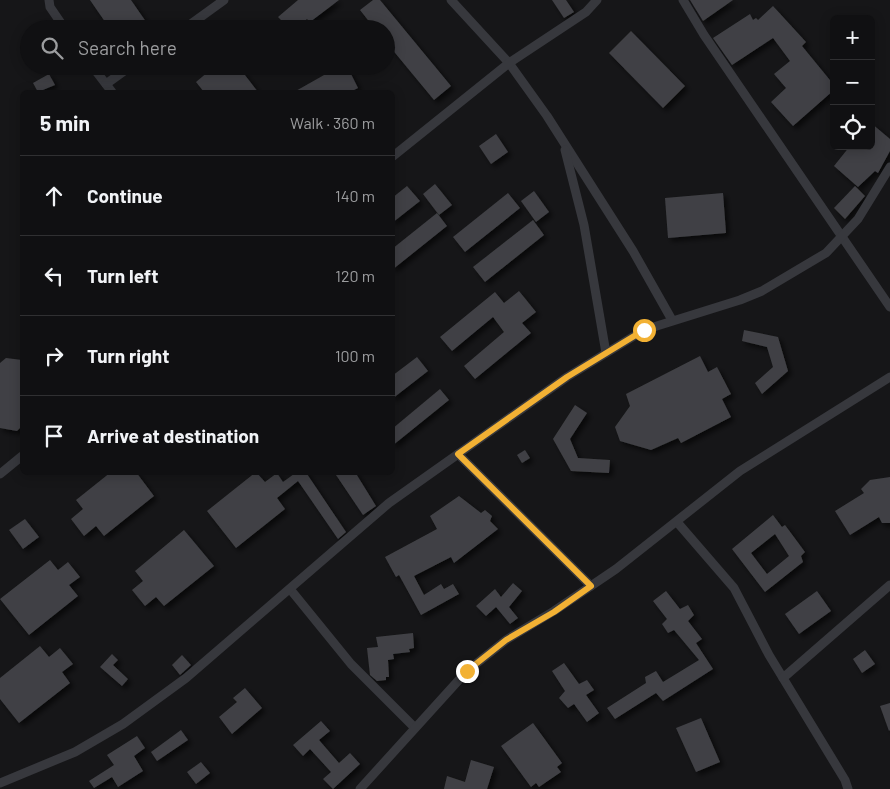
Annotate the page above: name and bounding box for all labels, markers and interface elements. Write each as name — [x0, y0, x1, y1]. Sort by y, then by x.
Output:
map controls — [830, 15, 875, 150]
button: + — [830, 15, 875, 60]
search box — [20, 20, 395, 75]
icon: search — [38, 34, 66, 62]
text: Search here — [78, 36, 177, 59]
button: − — [830, 60, 875, 105]
button: locate — [830, 105, 875, 150]
text: 5 min — [40, 110, 90, 135]
text: Walk · 360 m — [290, 113, 375, 132]
icon: ahead — [40, 182, 68, 210]
text: Continue — [87, 184, 163, 207]
text: 140 m — [335, 186, 375, 205]
icon: left — [40, 262, 68, 290]
text: Turn left — [87, 264, 158, 287]
text: 120 m — [335, 266, 375, 285]
route start — [633, 319, 656, 342]
icon: right — [40, 342, 68, 370]
text: Turn right — [87, 344, 169, 367]
text: 100 m — [335, 346, 375, 365]
icon: arrive — [40, 422, 68, 450]
text: Arrive at destination — [87, 424, 259, 447]
route end — [456, 660, 479, 683]

